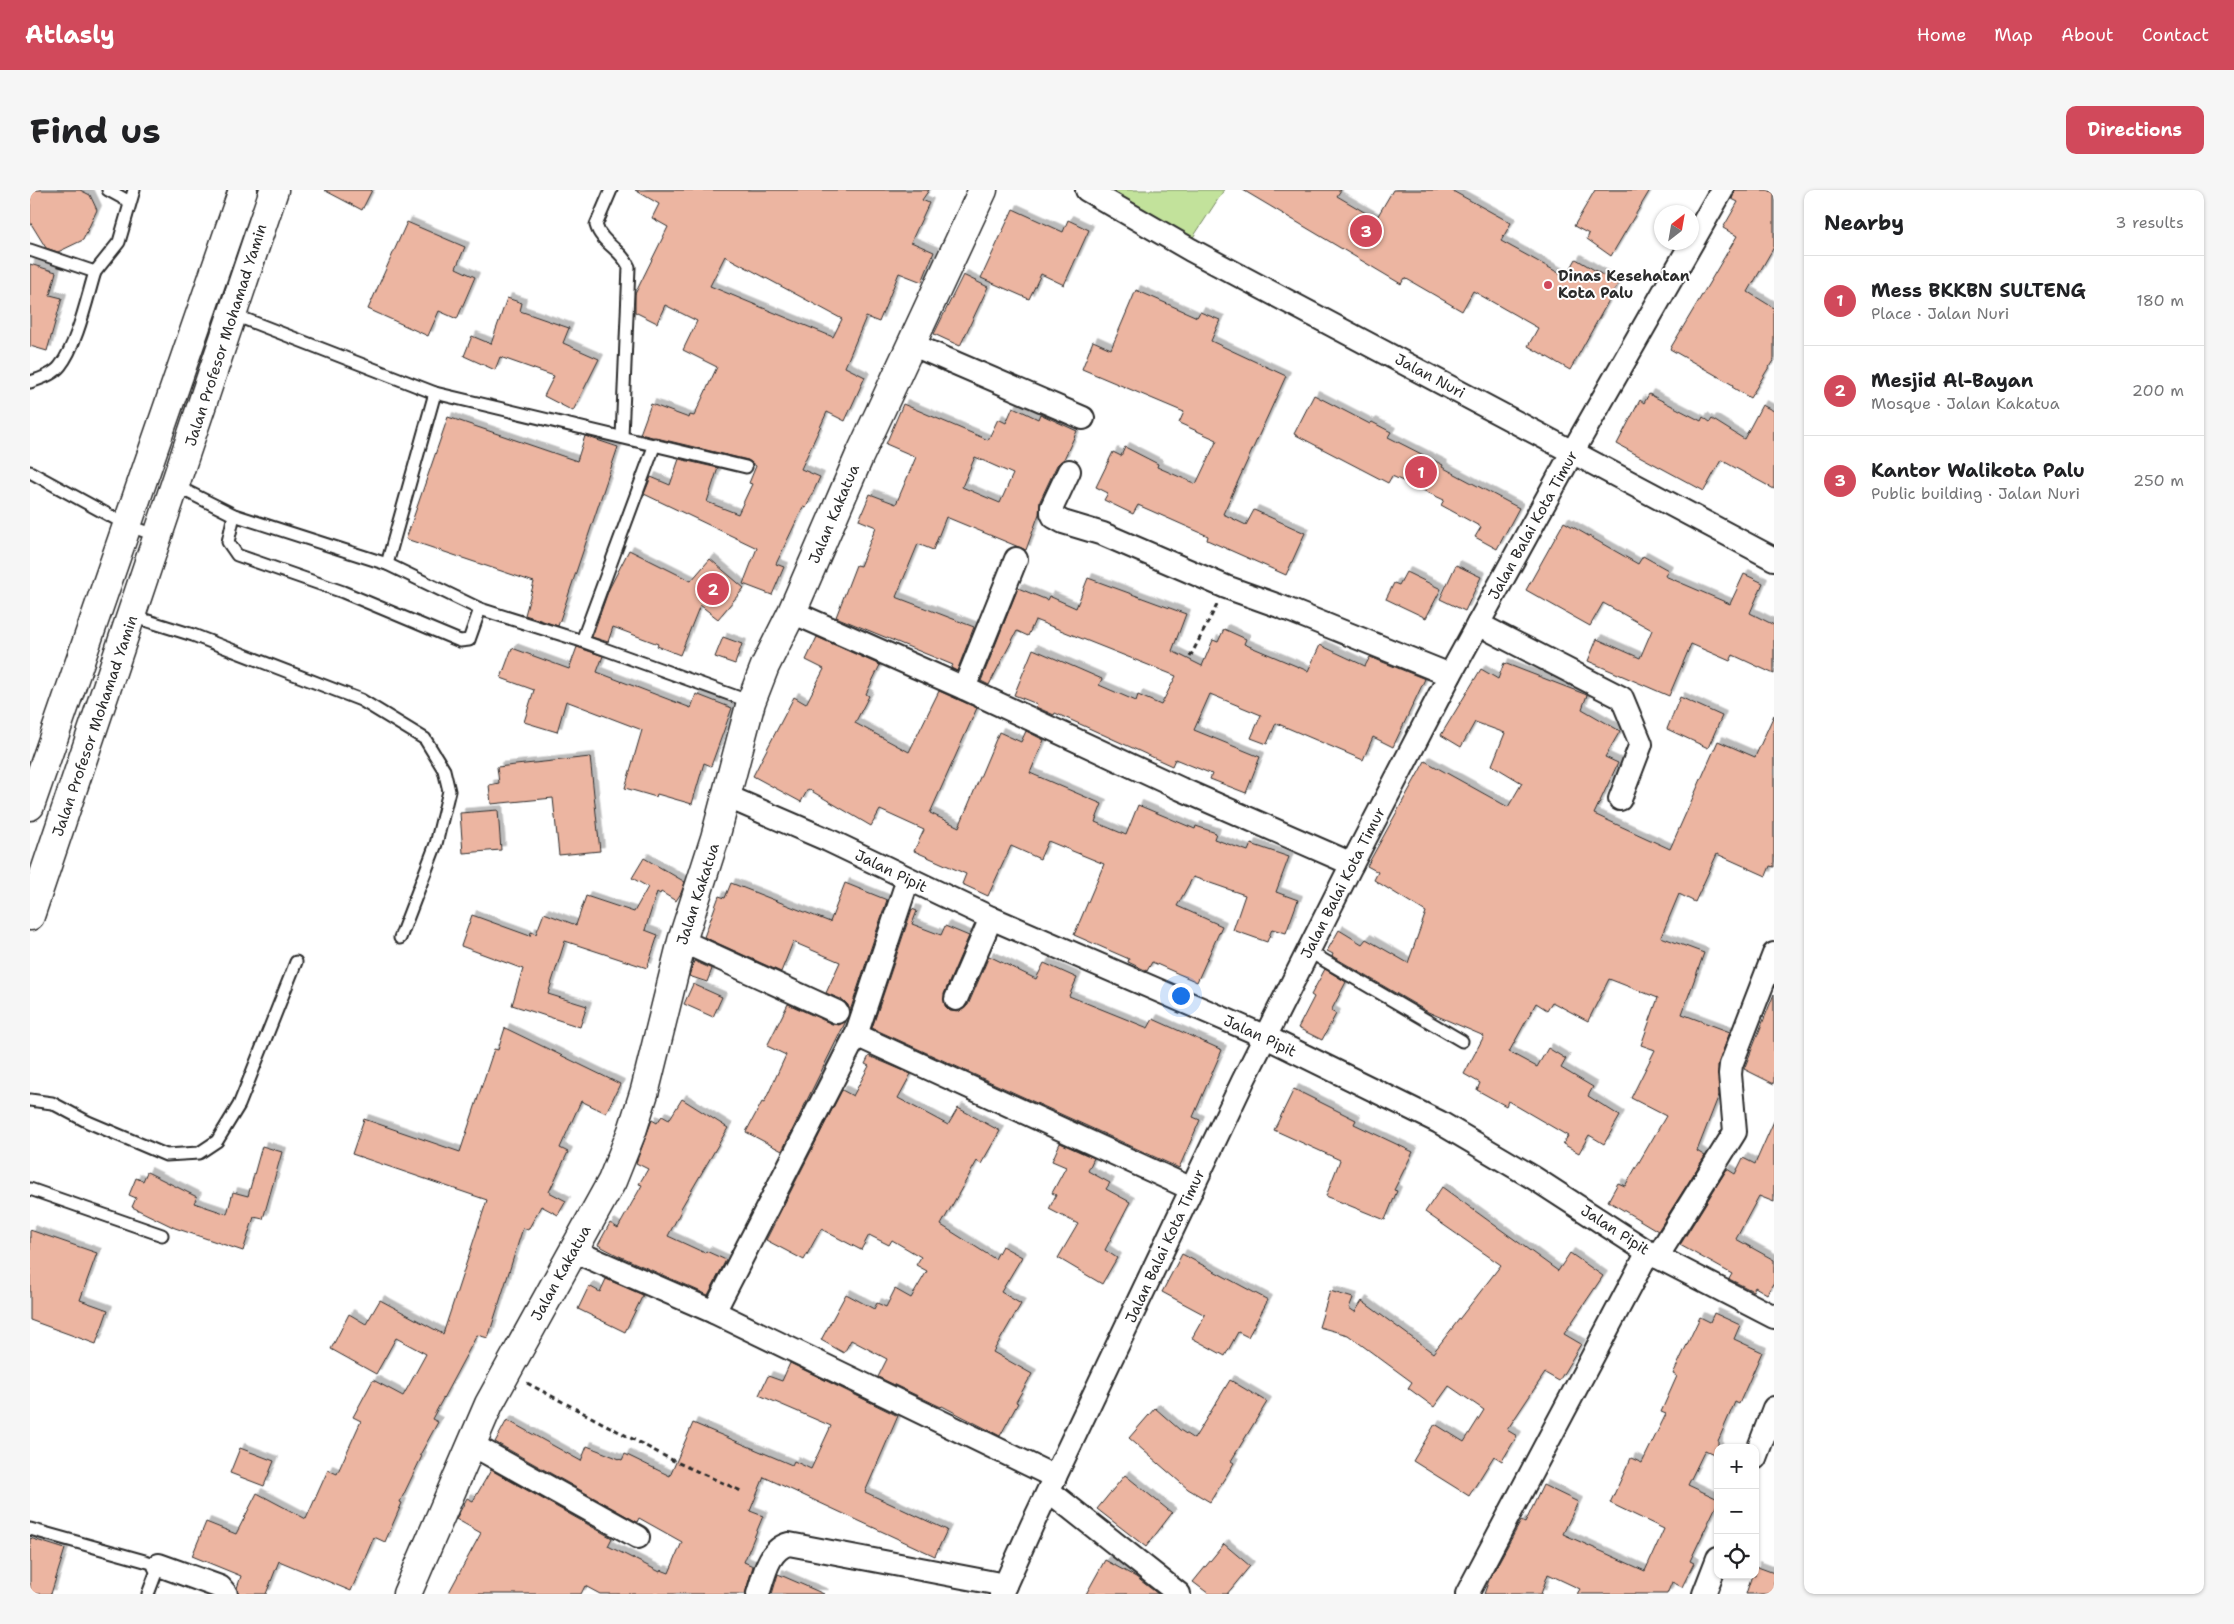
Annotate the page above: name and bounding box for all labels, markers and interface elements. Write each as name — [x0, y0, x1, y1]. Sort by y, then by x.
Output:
text: Atlasly — [25, 19, 115, 51]
text: Home — [1917, 23, 1966, 47]
text: Map — [1994, 23, 2033, 47]
text: About — [2061, 23, 2114, 47]
text: Contact — [2142, 23, 2209, 47]
button: Directions — [2066, 106, 2204, 154]
text: Find us — [30, 107, 161, 154]
north arrow — [1654, 205, 1699, 250]
text: Nearby — [1824, 209, 1904, 237]
pin: 3 — [1350, 212, 1382, 250]
text: 3 results — [2115, 212, 2184, 233]
street label: Jalan Profesor Mohamad Yamin — [181, 221, 271, 449]
place label: Dinas Kesehatan Kota Palu — [1558, 266, 1690, 303]
text: Mess BKKBN SULTENG — [1871, 278, 2086, 303]
marker: Dinas Kesehatan Kota Palu — [1542, 279, 1554, 291]
text: 1 — [1836, 290, 1844, 311]
text: 180 m — [2136, 290, 2184, 311]
text: Place · Jalan Nuri — [1871, 303, 2009, 324]
street label: Jalan Nuri — [1391, 349, 1469, 403]
text: Mesjid Al-Bayan — [1871, 368, 2033, 393]
text: 2 — [1834, 380, 1846, 401]
text: 200 m — [2132, 380, 2184, 401]
text: Mosque · Jalan Kakatua — [1871, 393, 2060, 414]
street label: Jalan Balai Kota Timur — [1484, 447, 1582, 603]
pin: 1 — [1405, 453, 1437, 491]
text: Kantor Walikota Palu — [1871, 458, 2085, 483]
street label: Jalan Kakatua — [804, 461, 864, 567]
text: 3 — [1834, 470, 1846, 491]
text: 250 m — [2133, 470, 2184, 491]
text: Public building · Jalan Nuri — [1871, 483, 2080, 504]
pin: 2 — [697, 570, 729, 608]
street label: Jalan Profesor Mohamad Yamin — [48, 613, 142, 839]
street label: Jalan Balai Kota Timur — [1296, 804, 1390, 962]
street label: Jalan Kakatua — [672, 840, 724, 948]
street label: Jalan Pipit — [852, 845, 930, 897]
your location — [1168, 983, 1194, 1009]
street label: Jalan Pipit — [1220, 1010, 1300, 1062]
street label: Jalan Balai Kota Timur — [1121, 1166, 1209, 1326]
street label: Jalan Pipit — [1577, 1200, 1653, 1260]
street label: Jalan Kakatua — [526, 1221, 596, 1324]
map controls — [1714, 1444, 1759, 1579]
button: + — [1714, 1444, 1759, 1489]
button: − — [1714, 1489, 1759, 1534]
button: locate — [1714, 1534, 1759, 1579]

